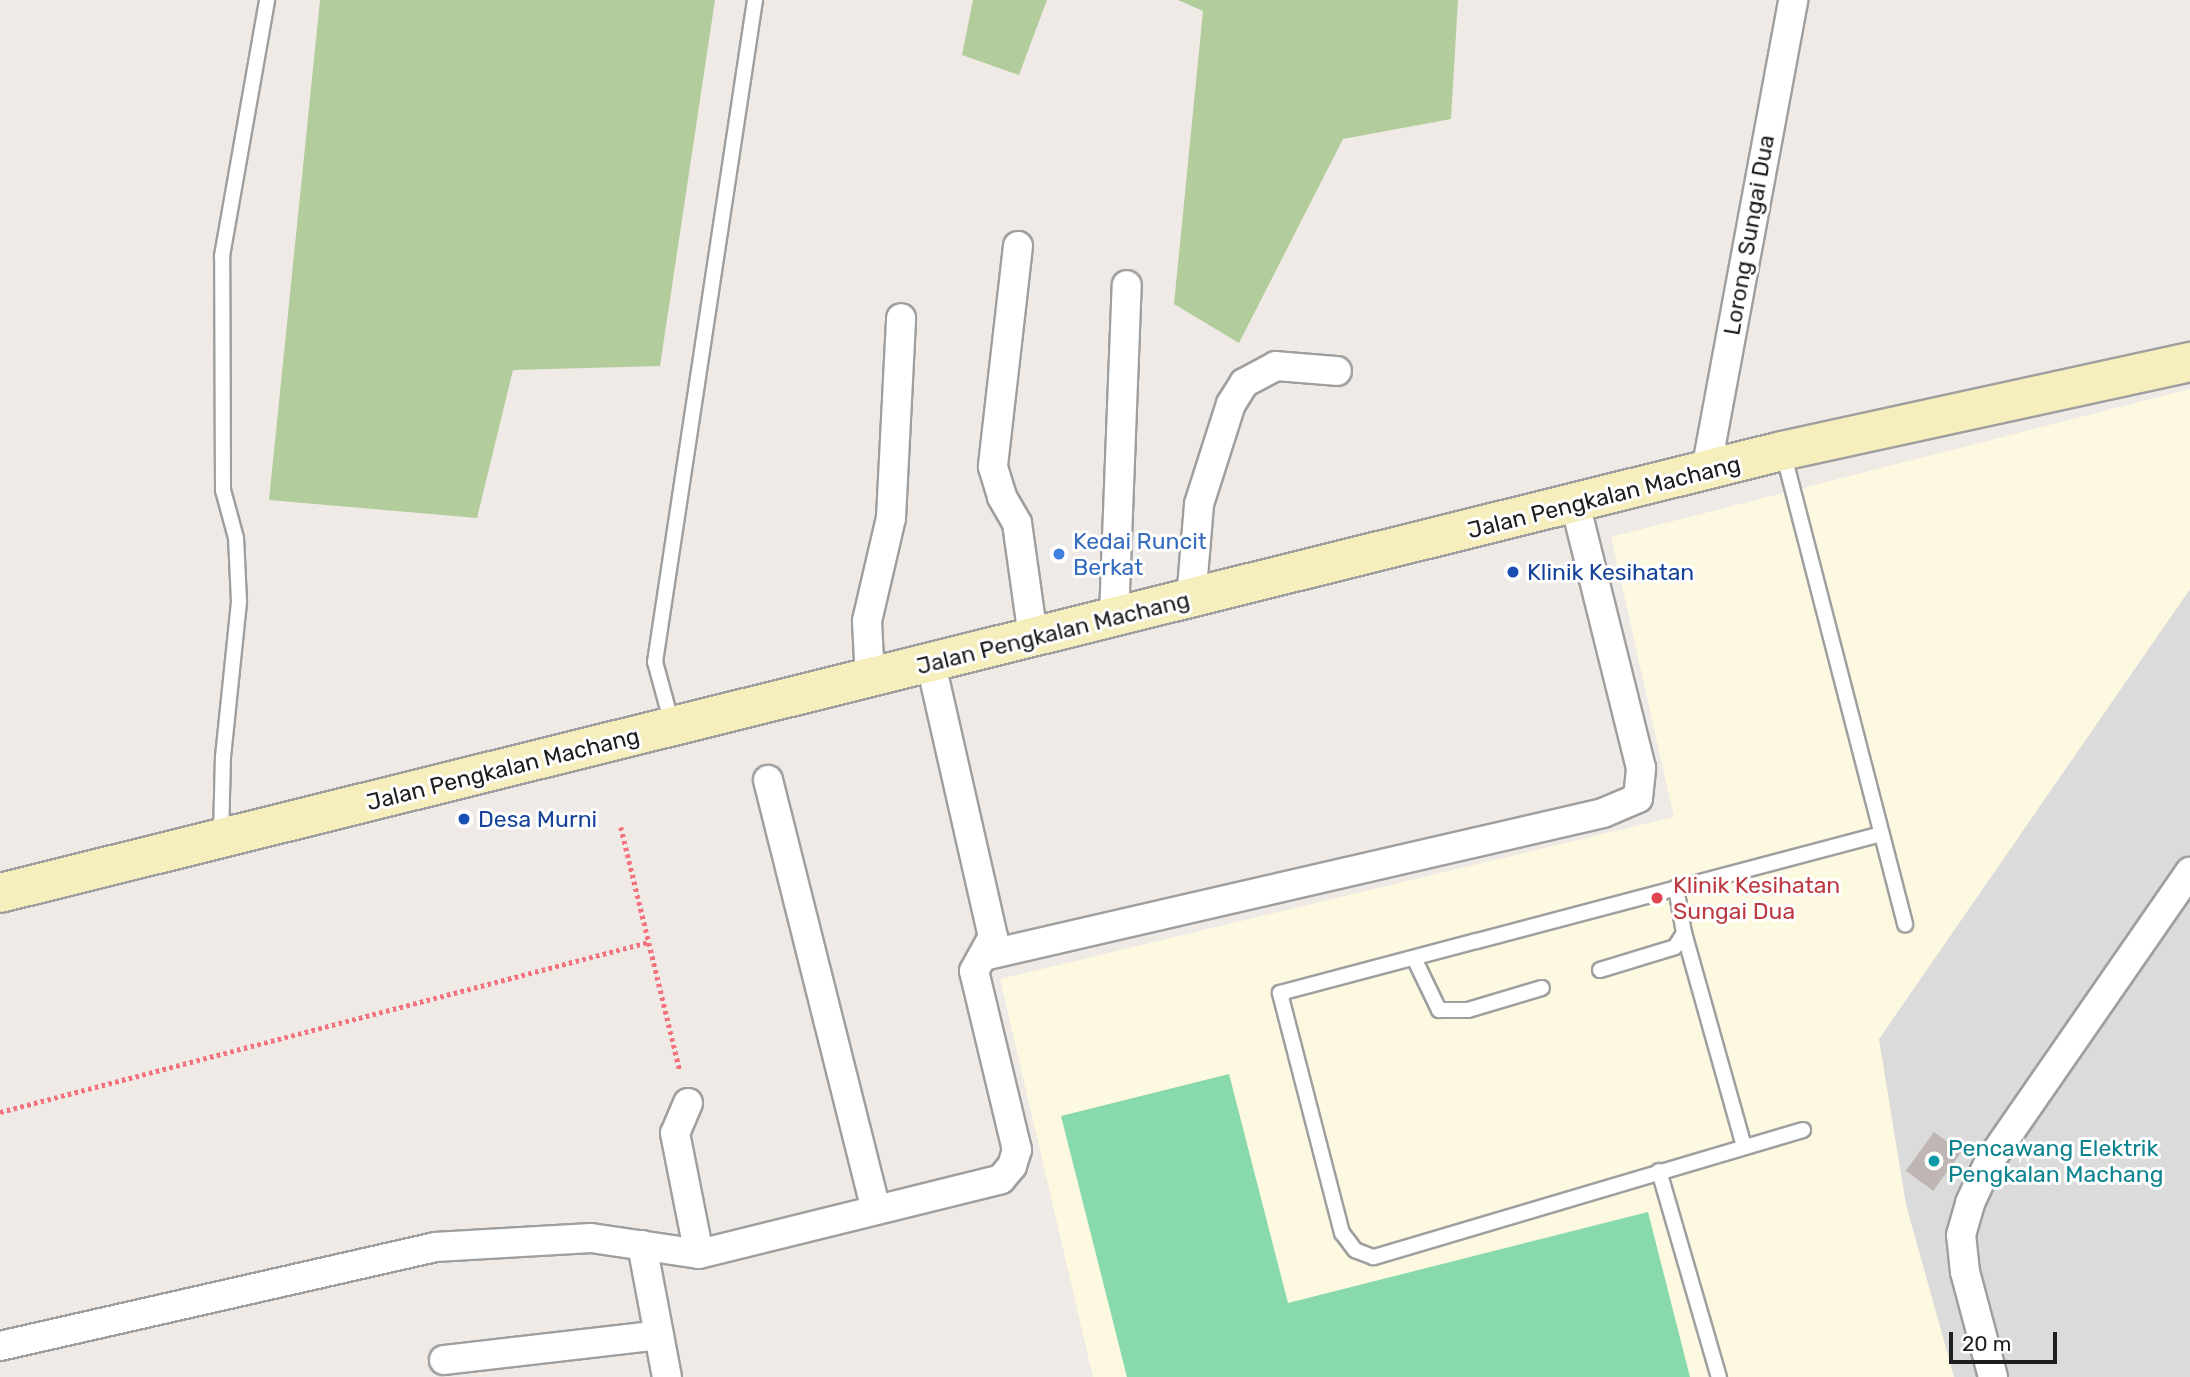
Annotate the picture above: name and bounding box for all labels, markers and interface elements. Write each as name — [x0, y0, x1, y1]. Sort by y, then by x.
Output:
street label: Lorong Sungai Dua — [1718, 133, 1780, 337]
street label: Jalan Pengkalan Machang — [1465, 450, 1743, 544]
place label: Kedai Runcit Berkat — [1073, 527, 1207, 581]
marker: Kedai Runcit Berkat — [1051, 546, 1067, 562]
place label: Klinik Kesihatan — [1527, 558, 1695, 586]
marker: Klinik Kesihatan — [1505, 564, 1521, 580]
street label: Jalan Pengkalan Machang — [914, 586, 1192, 680]
street label: Jalan Pengkalan Machang — [364, 722, 642, 816]
place label: Desa Murni — [478, 805, 597, 833]
marker: Desa Murni — [456, 811, 472, 827]
place label: Klinik Kesihatan Sungai Dua — [1673, 871, 1841, 925]
marker: Klinik Kesihatan Sungai Dua — [1647, 888, 1667, 908]
place label: Pencawang Elektrik Pengkalan Machang — [1948, 1134, 2163, 1188]
marker: Pencawang Elektrik Pengkalan Machang — [1926, 1153, 1942, 1169]
scale bar — [1952, 1318, 2060, 1362]
text: 20 m — [1962, 1331, 2011, 1356]

